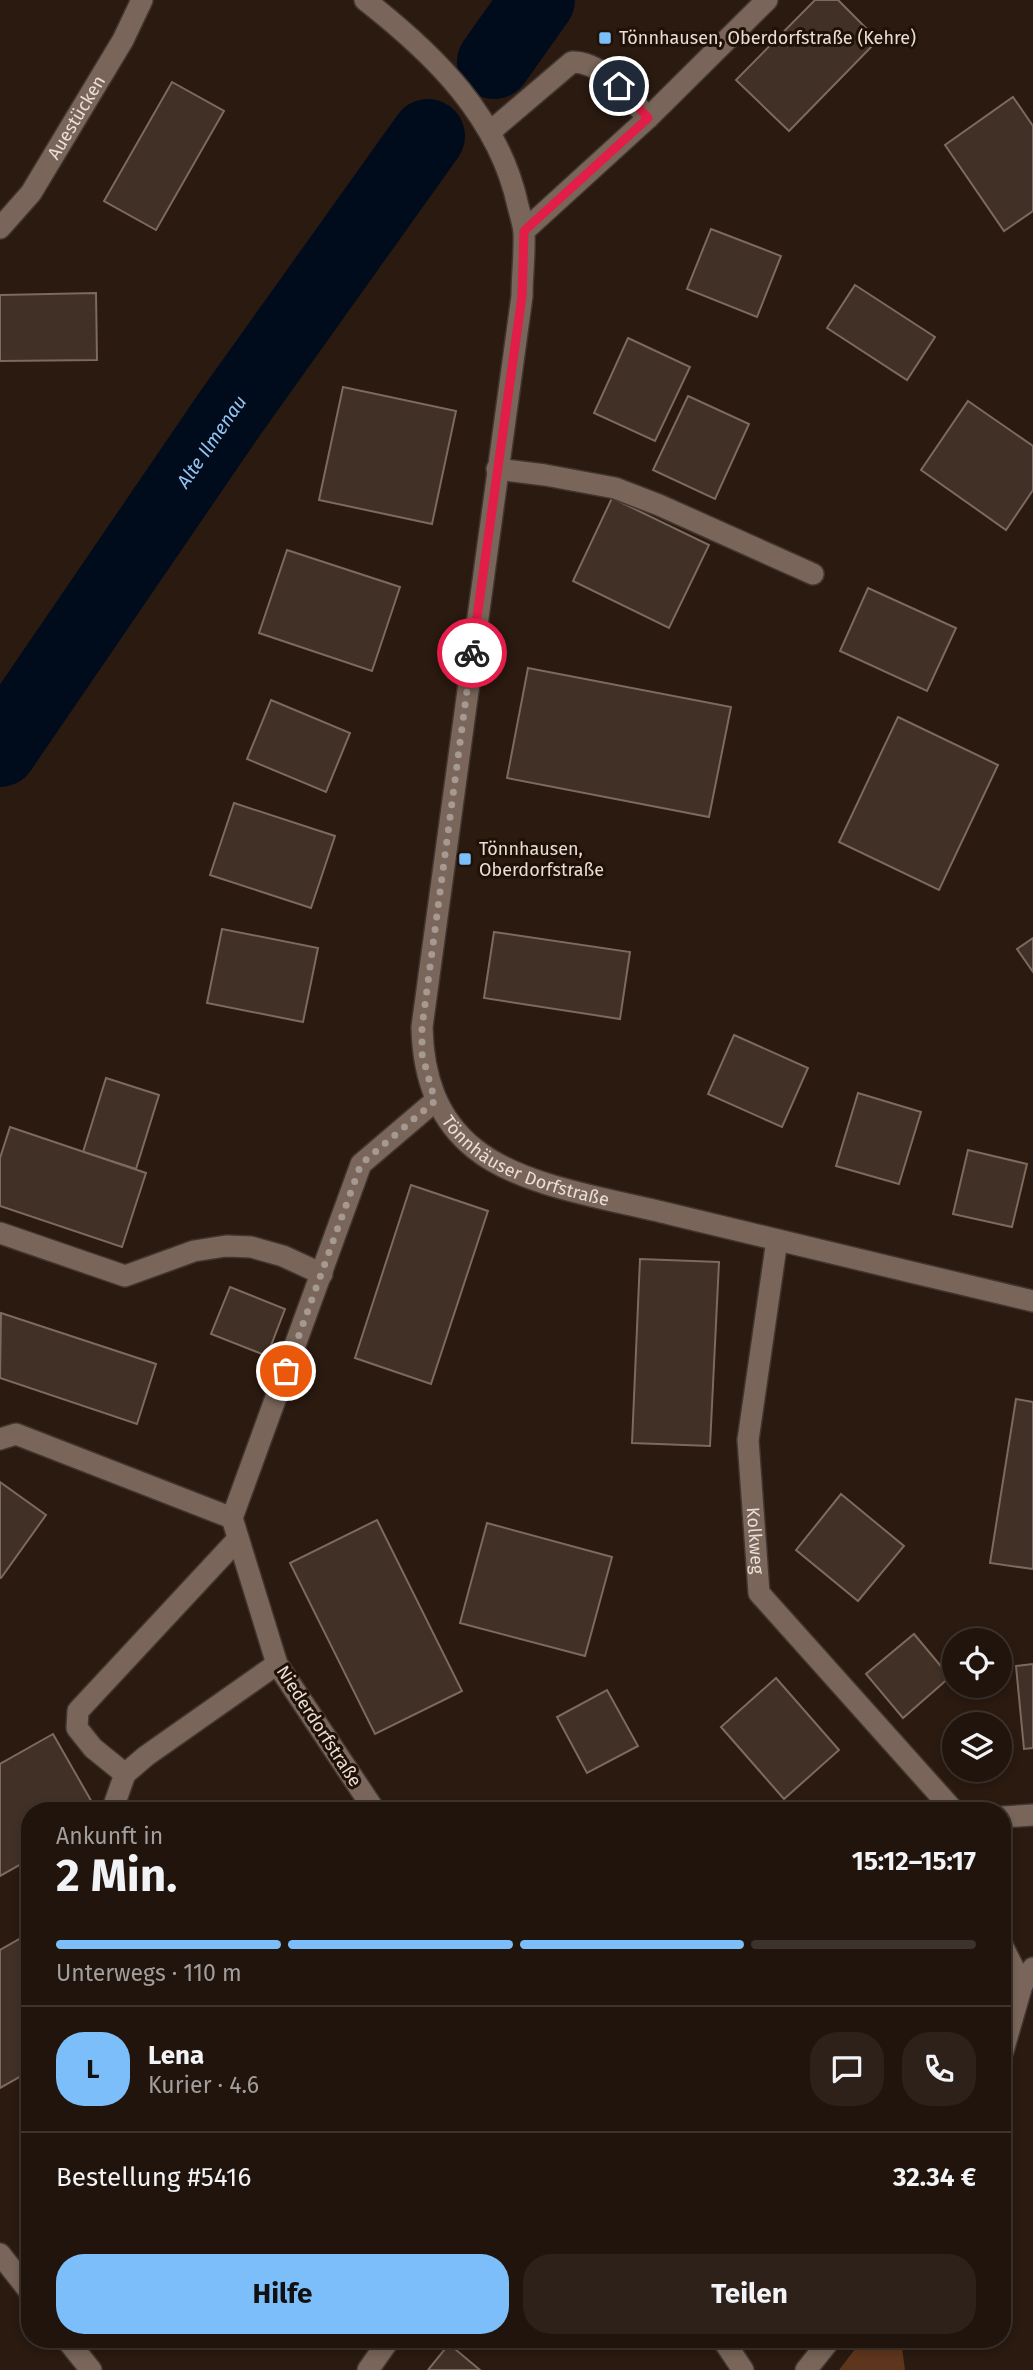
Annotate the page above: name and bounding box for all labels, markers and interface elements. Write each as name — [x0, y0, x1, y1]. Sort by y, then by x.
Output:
place label: Tönnhausen, Oberdorfstraße (Kehre) — [619, 27, 916, 49]
marker: Tönnhausen, Oberdorfstraße (Kehre) — [597, 30, 613, 46]
pin — [589, 56, 649, 116]
icon: home — [600, 67, 638, 105]
street label: Auestücken — [43, 71, 110, 163]
water label: Alte Ilmenau — [171, 391, 251, 493]
courier — [437, 618, 507, 688]
icon: bike — [453, 634, 491, 672]
place label: Tönnhausen, Oberdorfstraße — [479, 838, 604, 881]
marker: Tönnhausen, Oberdorfstraße — [457, 851, 473, 867]
street label: Tönnhäuser Dorfstraße — [437, 1111, 611, 1211]
pin — [256, 1341, 316, 1401]
icon: bag — [267, 1352, 305, 1390]
street label: Kolkweg — [742, 1506, 769, 1576]
map controls — [942, 1628, 1012, 1782]
button: locate — [942, 1628, 1012, 1698]
street label: Niederdorfstraße — [272, 1661, 366, 1791]
button: layers — [942, 1712, 1012, 1782]
text: Ankunft in — [56, 1822, 163, 1850]
text: 15:12–15:17 — [852, 1846, 976, 1877]
text: 2 Min. — [56, 1848, 177, 1903]
text: Unterwegs · 110 m — [56, 1959, 242, 1987]
button: chat — [810, 2032, 884, 2106]
button: phone — [902, 2032, 976, 2106]
text: Lena — [148, 2040, 204, 2071]
text: L — [86, 2054, 100, 2085]
text: Kurier · 4.6 — [148, 2071, 259, 2099]
text: Bestellung #5416 — [56, 2162, 251, 2193]
text: 32.34 € — [893, 2162, 976, 2193]
button: Hilfe — [56, 2254, 509, 2334]
button: Teilen — [523, 2254, 976, 2334]

